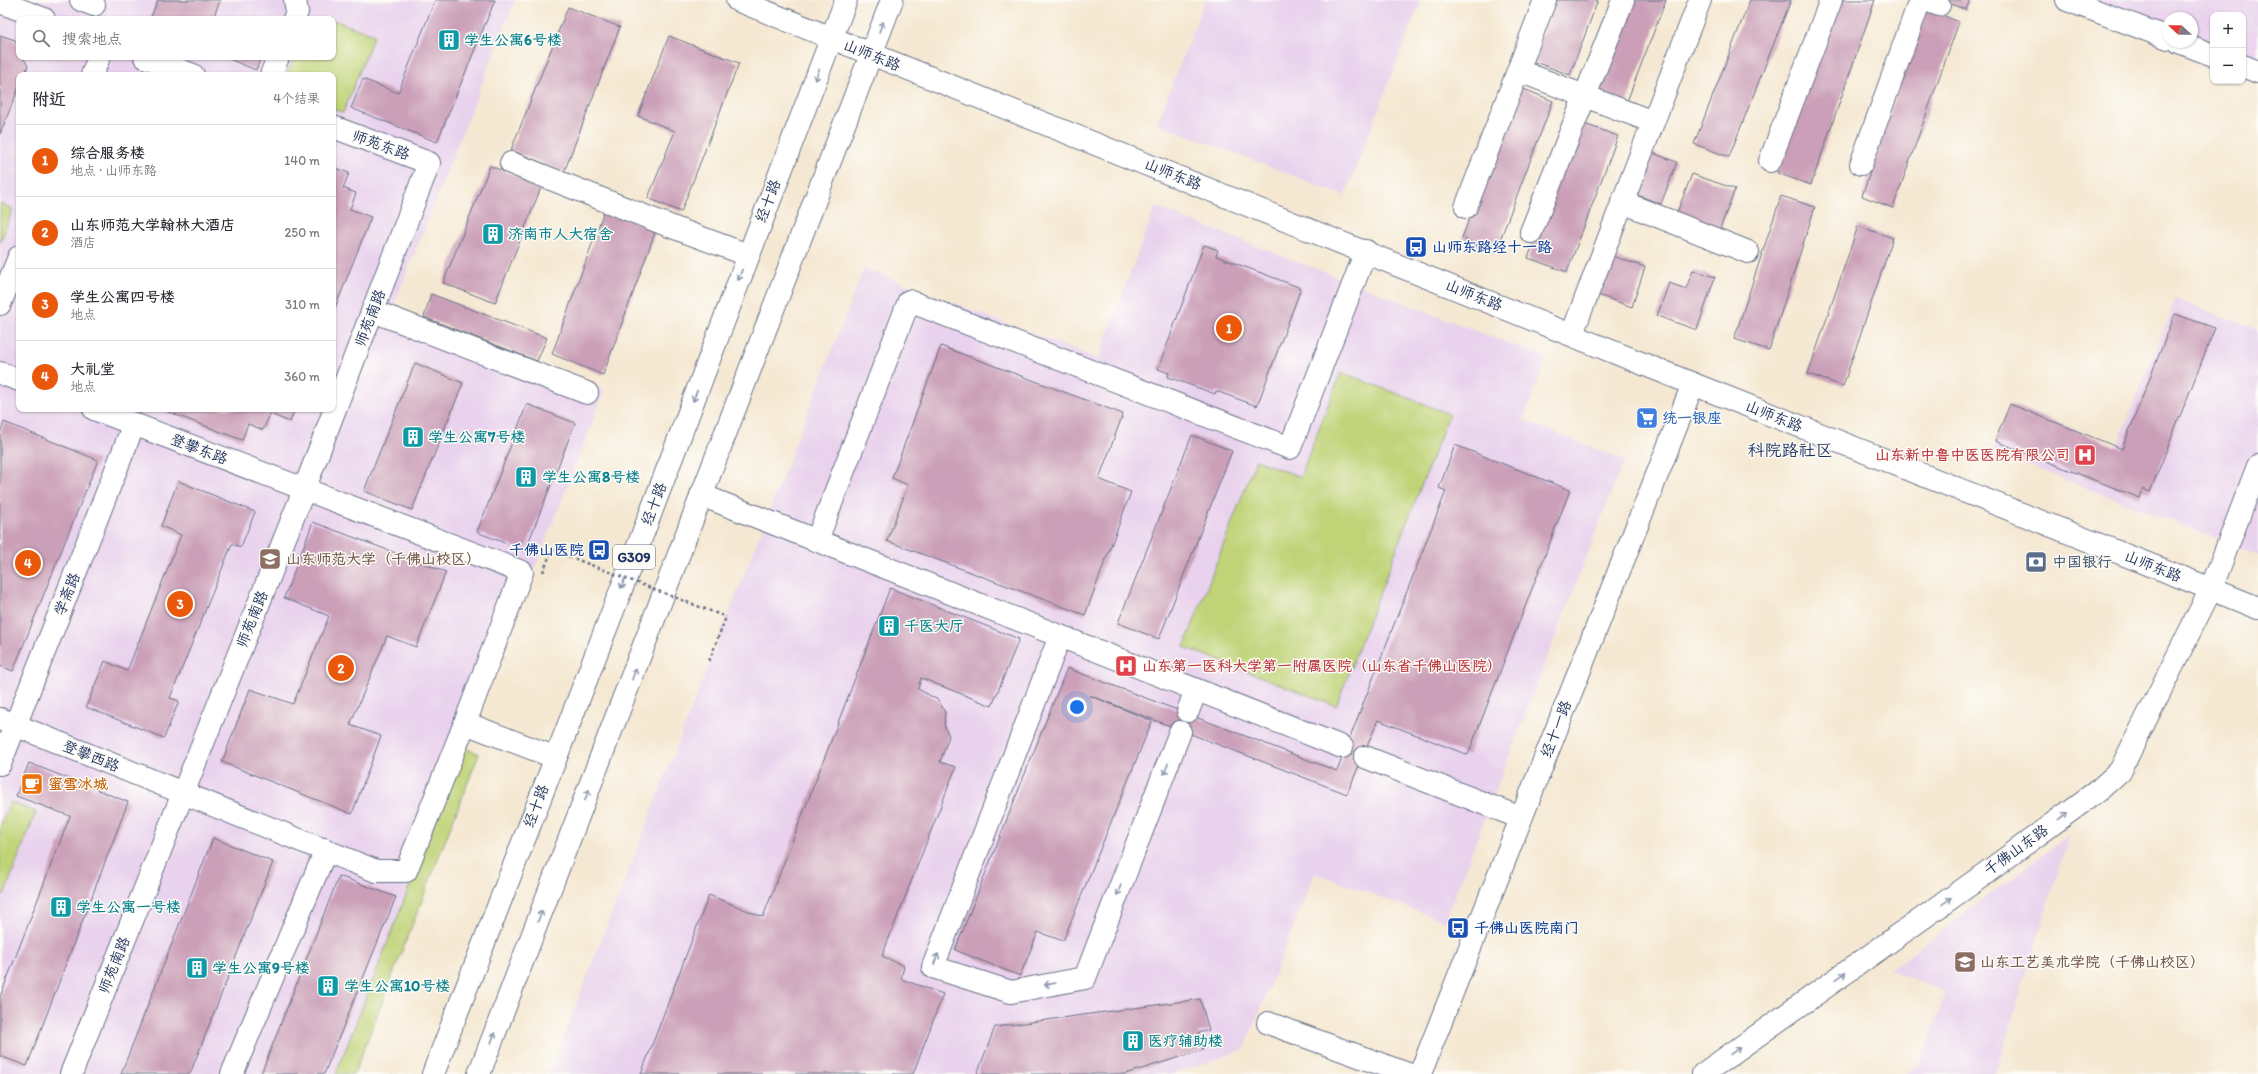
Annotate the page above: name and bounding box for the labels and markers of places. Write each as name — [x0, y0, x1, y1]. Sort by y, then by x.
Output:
building icon: 学生公寓6号楼 — [436, 27, 462, 53]
place label: 学生公寓6号楼 — [464, 31, 562, 49]
building icon: 济南市人大宿舍 — [480, 221, 506, 247]
place label: 济南市人大宿舍 — [508, 225, 613, 243]
bus stop icon: 山师东路经十一路 — [1403, 234, 1429, 260]
place label: 山师东路经十一路 — [1432, 238, 1552, 256]
pin: 1 — [1216, 313, 1242, 343]
supermarket icon: 统一银座 — [1634, 405, 1660, 431]
place label: 统一银座 — [1662, 409, 1722, 427]
building icon: 学生公寓7号楼 — [400, 424, 426, 450]
place label: 学生公寓7号楼 — [428, 428, 525, 446]
hospital icon: 山东新中鲁中医医院有限公司 — [2072, 442, 2098, 468]
place label: 山东新中鲁中医医院有限公司 — [1875, 446, 2070, 464]
building icon: 学生公寓8号楼 — [513, 464, 539, 490]
place label: 学生公寓8号楼 — [542, 468, 640, 486]
bus stop icon: 千佛山医院 — [586, 537, 612, 563]
place label: 千佛山医院 — [509, 541, 584, 559]
school or university icon: 山东师范大学（千佛山校区） — [257, 546, 283, 572]
pin: 4 — [15, 548, 41, 578]
bank icon: 中国银行 — [2023, 549, 2049, 575]
place label: 山东师范大学（千佛山校区） — [286, 550, 481, 568]
place label: 中国银行 — [2052, 553, 2112, 571]
pin: 3 — [167, 589, 193, 619]
building icon: 千医大厅 — [876, 613, 902, 639]
place label: 千医大厅 — [904, 617, 964, 635]
pin: 2 — [328, 653, 354, 683]
hospital icon: 山东第一医科大学第一附属医院（山东省千佛山医院） — [1113, 653, 1139, 679]
place label: 山东第一医科大学第一附属医院（山东省千佛山医院） — [1142, 657, 1502, 675]
cafe icon: 蜜雪冰城 — [19, 771, 45, 797]
place label: 蜜雪冰城 — [48, 775, 108, 793]
building icon: 学生公寓一号楼 — [48, 894, 74, 920]
place label: 学生公寓一号楼 — [76, 898, 181, 916]
bus stop icon: 千佛山医院南门 — [1445, 915, 1471, 941]
place label: 千佛山医院南门 — [1474, 919, 1579, 937]
school or university icon: 山东工艺美术学院（千佛山校区） — [1952, 949, 1978, 975]
place label: 山东工艺美术学院（千佛山校区） — [1980, 953, 2205, 971]
building icon: 学生公寓9号楼 — [184, 955, 210, 981]
place label: 学生公寓9号楼 — [212, 959, 310, 977]
building icon: 学生公寓10号楼 — [315, 973, 341, 999]
place label: 学生公寓10号楼 — [344, 977, 450, 995]
building icon: 医疗辅助楼 — [1120, 1028, 1146, 1054]
place label: 医疗辅助楼 — [1148, 1032, 1223, 1050]

